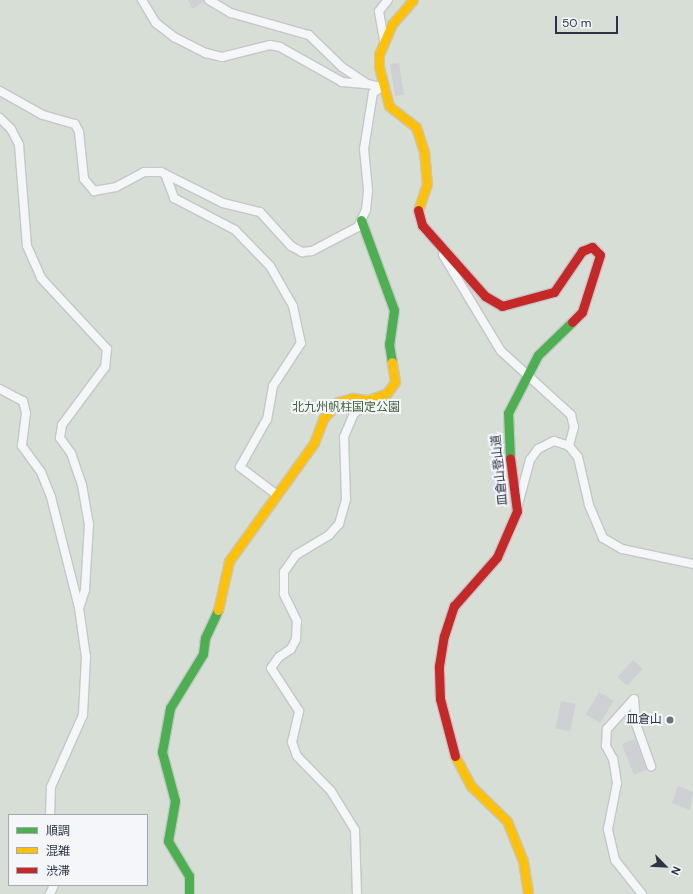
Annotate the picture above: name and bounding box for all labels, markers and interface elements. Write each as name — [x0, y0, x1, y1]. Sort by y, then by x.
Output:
scale bar — [557, 8, 620, 34]
text: 50 m — [562, 15, 591, 31]
park label: 北九州帆柱国定公園 — [292, 401, 400, 415]
street label: 皿倉山登山道 — [489, 433, 511, 507]
place label: 皿倉山 — [626, 713, 662, 727]
marker: 皿倉山 — [665, 715, 675, 725]
legend — [8, 814, 148, 886]
text: 順調 — [46, 823, 70, 839]
text: 混雑 — [46, 843, 70, 859]
north arrow — [645, 846, 685, 886]
text: 渋滞 — [46, 863, 70, 879]
text: N — [668, 864, 684, 877]

